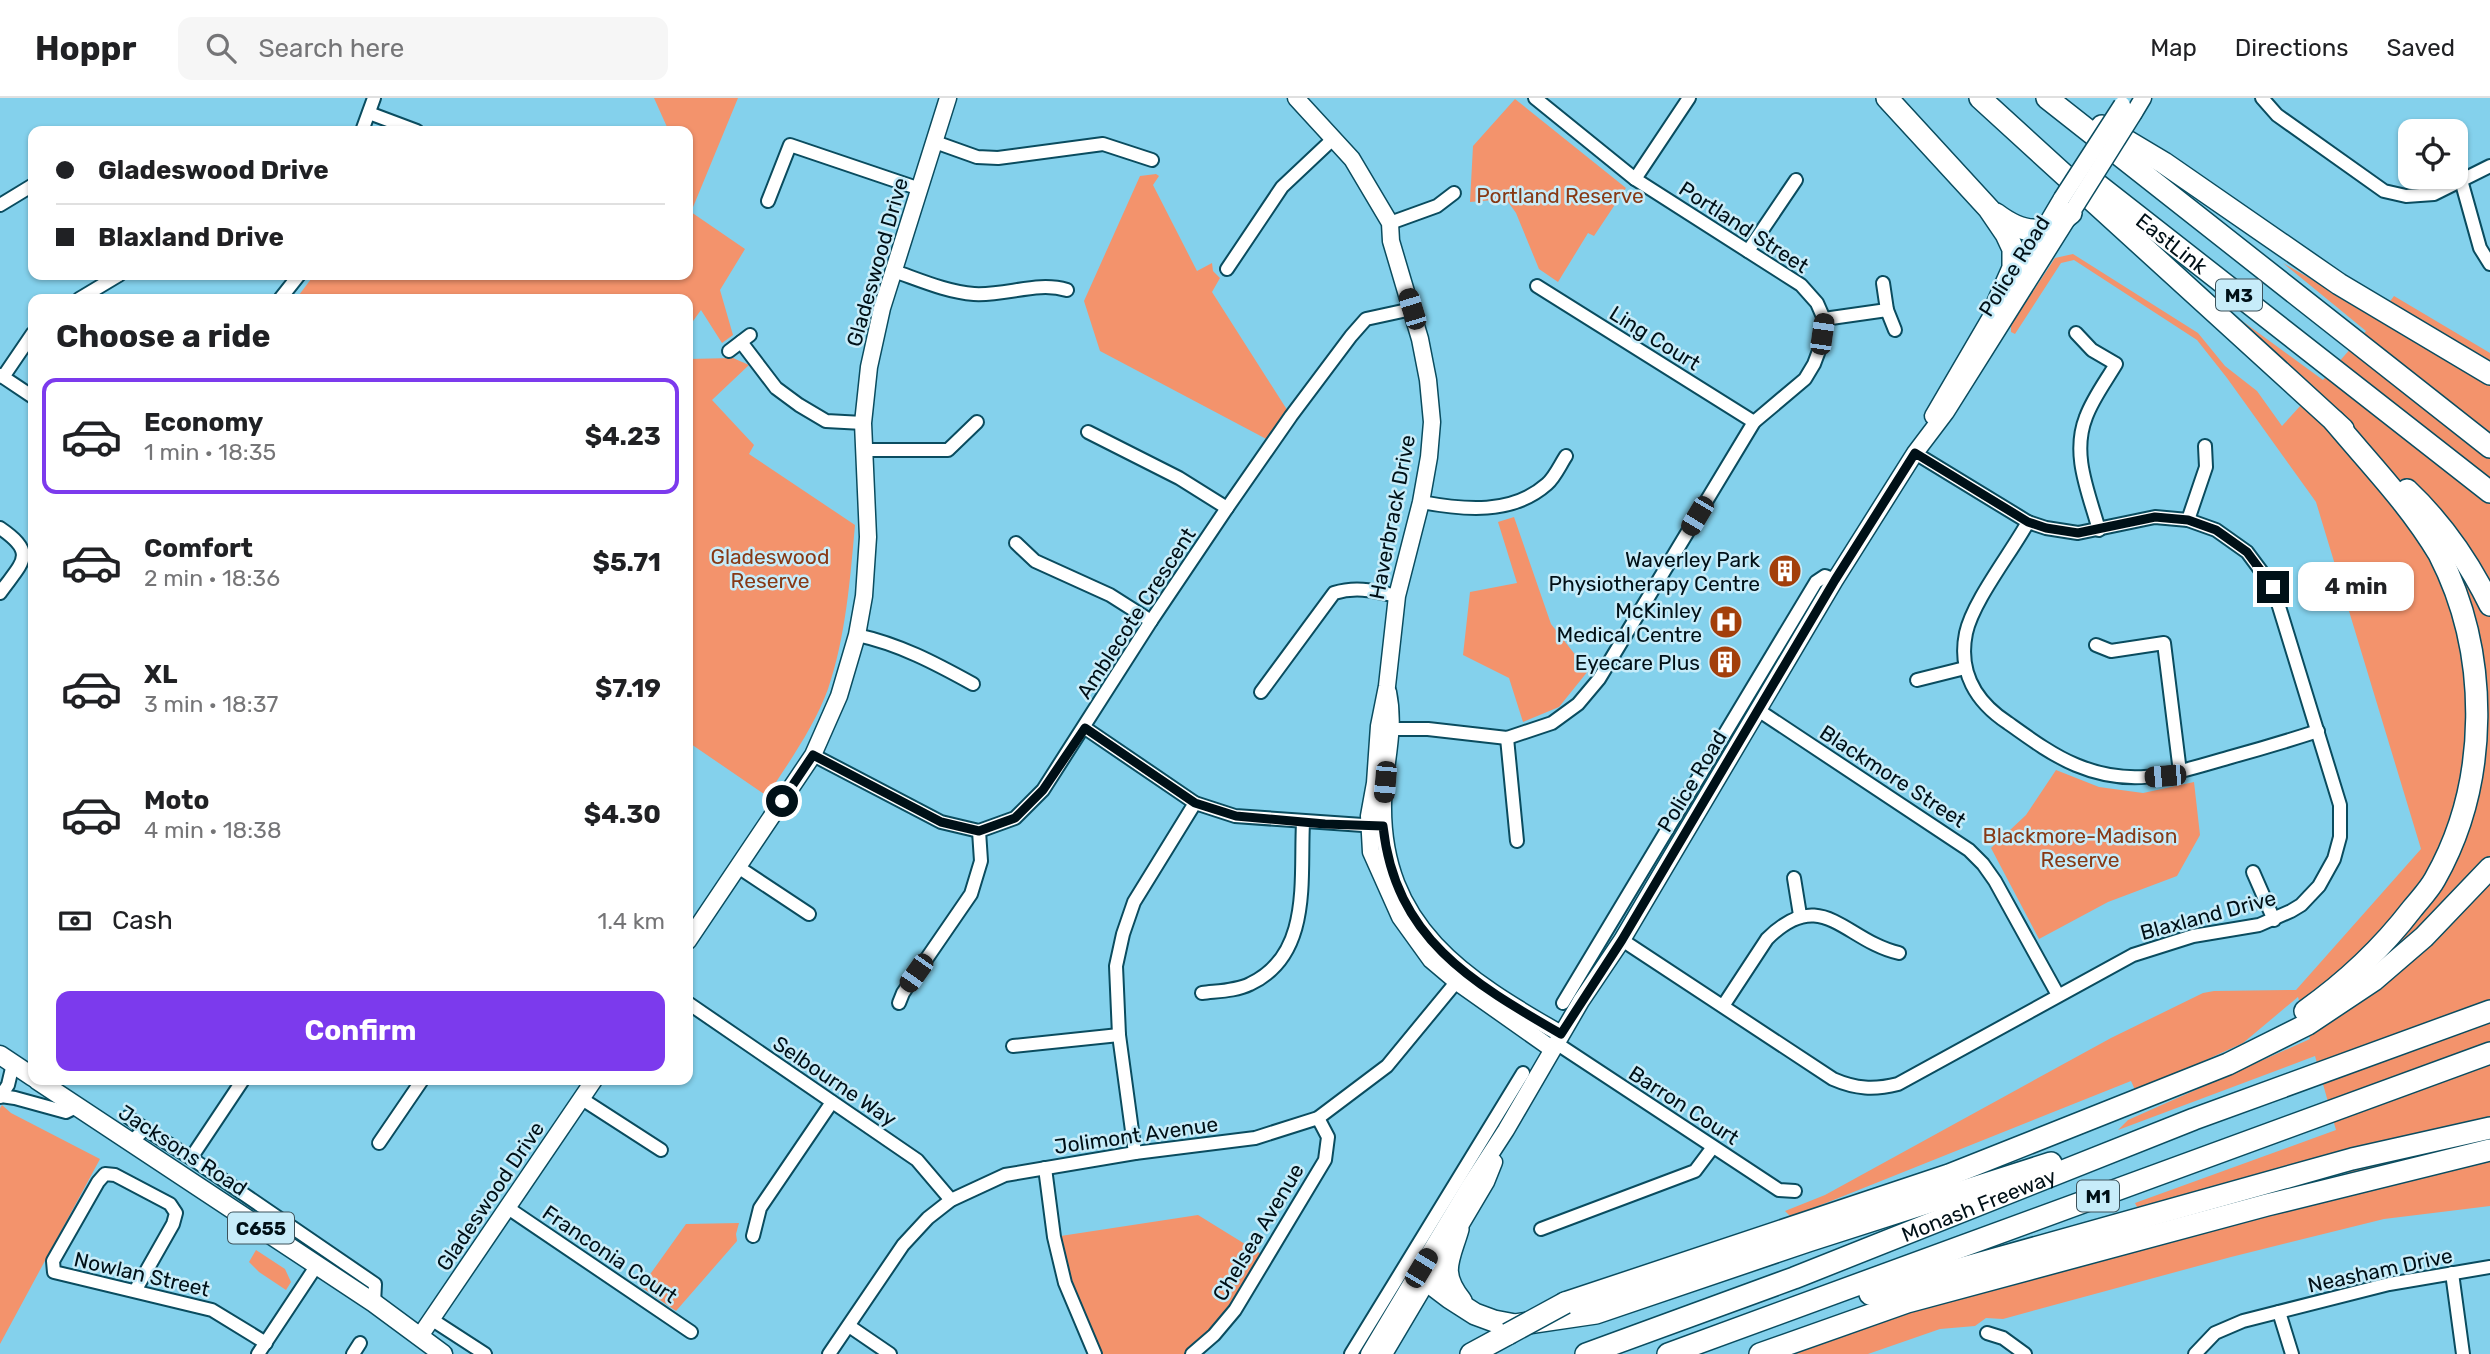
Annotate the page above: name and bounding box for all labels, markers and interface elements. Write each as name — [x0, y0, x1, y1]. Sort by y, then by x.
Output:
search box — [178, 17, 668, 80]
text: Hoppr — [35, 29, 136, 68]
icon: search — [202, 29, 240, 67]
text: Search here — [258, 33, 404, 64]
text: Map — [2150, 34, 2197, 62]
text: Directions — [2235, 34, 2348, 62]
text: Saved — [2386, 34, 2455, 62]
map controls — [2398, 119, 2468, 189]
button: locate — [2398, 119, 2468, 189]
text: Gladeswood Drive — [98, 155, 329, 186]
street label: Gladeswood Drive — [841, 175, 913, 349]
street label: Portland Street — [1675, 176, 1813, 278]
park label: Portland Reserve — [1476, 183, 1644, 208]
street label: EastLink — [2131, 207, 2213, 279]
street label: Police Road — [1973, 211, 2055, 321]
text: Blaxland Drive — [98, 222, 284, 253]
road number: M3 — [2216, 280, 2262, 310]
car — [1396, 286, 1429, 332]
street label: Ling Court — [1605, 300, 1705, 376]
car — [1809, 312, 1836, 356]
text: Choose a ride — [56, 317, 270, 355]
icon: car — [60, 405, 123, 468]
text: Economy — [144, 407, 263, 438]
text: $4.23 — [585, 421, 661, 452]
street label: Haverbrack Drive — [1364, 433, 1420, 601]
text: 1 min · 18:35 — [144, 438, 276, 466]
car — [1678, 493, 1717, 539]
street label: Amblecote Crescent — [1071, 523, 1201, 703]
icon: car — [60, 531, 123, 594]
text: Comfort — [144, 533, 253, 564]
park label: Gladeswood Reserve — [711, 544, 829, 593]
text: $5.71 — [593, 547, 661, 578]
place label: Waverley Park Physiotherapy Centre — [1549, 547, 1760, 596]
building icon: Waverley Park Physiotherapy Centre — [1766, 552, 1804, 590]
callout: 4 min — [2298, 562, 2413, 612]
text: 2 min · 18:36 — [144, 564, 280, 592]
route end — [2257, 571, 2289, 603]
text: 4 min — [2324, 572, 2388, 600]
place label: McKinley Medical Centre — [1556, 598, 1702, 647]
hospital icon: McKinley Medical Centre — [1707, 603, 1745, 641]
building icon: Eyecare Plus — [1706, 643, 1744, 681]
place label: Eyecare Plus — [1575, 650, 1700, 675]
icon: car — [60, 657, 123, 720]
text: XL — [144, 659, 177, 690]
text: $7.19 — [595, 673, 661, 704]
text: 3 min · 18:37 — [144, 690, 278, 718]
street label: Blackmore Street — [1815, 719, 1971, 833]
street label: Police Road — [1652, 726, 1732, 836]
car — [1373, 760, 1398, 804]
car — [2144, 764, 2187, 788]
icon: car — [60, 783, 123, 846]
text: Moto — [144, 785, 209, 816]
route start — [766, 785, 798, 817]
text: $4.30 — [584, 799, 661, 830]
text: 4 min · 18:38 — [144, 816, 282, 844]
park label: Blackmore-Madison Reserve — [1983, 823, 2177, 872]
street label: Blaxland Drive — [2137, 885, 2279, 945]
icon: cash — [56, 902, 94, 940]
text: Cash — [112, 905, 173, 936]
text: 1.4 km — [597, 907, 665, 935]
car — [896, 950, 937, 996]
button: Confirm — [56, 991, 665, 1071]
street label: Selbourne Way — [768, 1030, 902, 1132]
street label: Barron Court — [1624, 1060, 1744, 1150]
street label: Jacksons Road — [114, 1099, 252, 1201]
street label: Jolimont Avenue — [1052, 1111, 1220, 1159]
street label: Gladeswood Drive — [431, 1117, 549, 1275]
street label: Chelsea Avenue — [1207, 1159, 1309, 1305]
street label: Monash Freeway — [1898, 1163, 2060, 1247]
road number: M1 — [2077, 1180, 2119, 1212]
street label: Franconia Court — [538, 1200, 682, 1308]
road number: C655 — [228, 1212, 294, 1244]
street label: Neasham Drive — [2305, 1242, 2455, 1298]
car — [1402, 1245, 1441, 1291]
street label: Nowlan Street — [72, 1246, 212, 1302]

